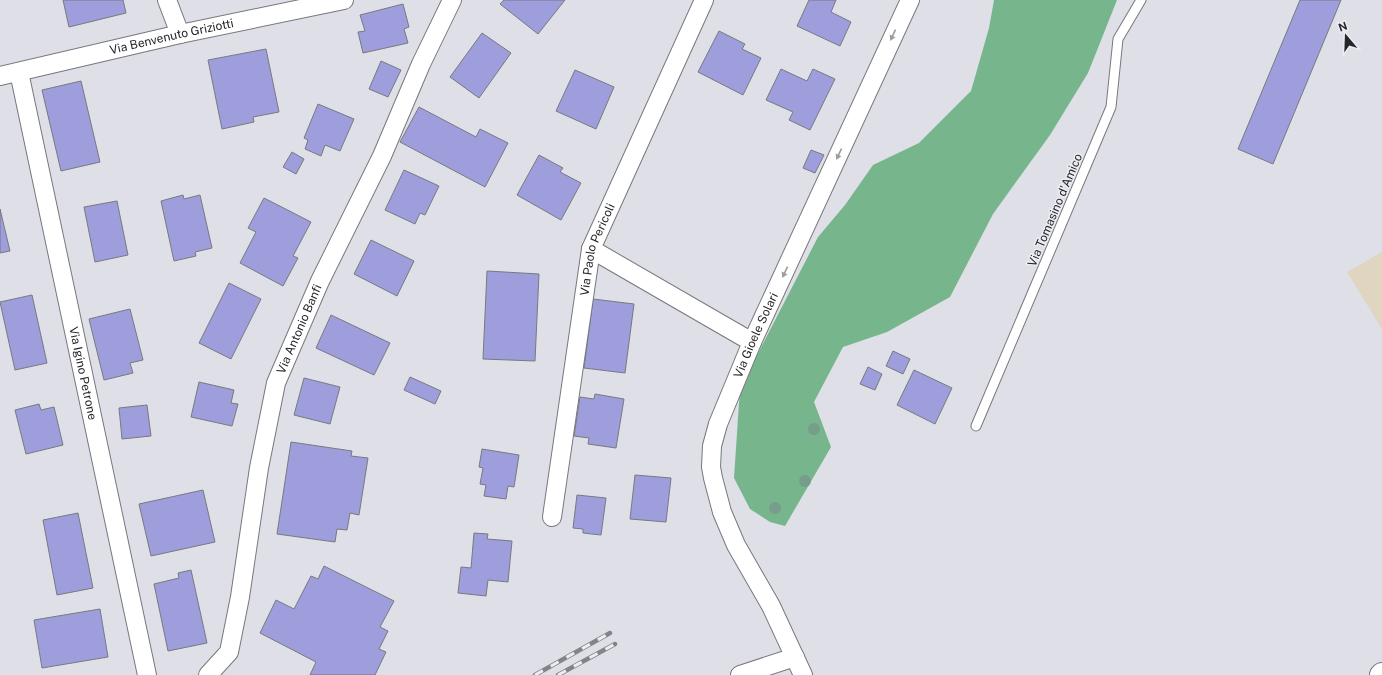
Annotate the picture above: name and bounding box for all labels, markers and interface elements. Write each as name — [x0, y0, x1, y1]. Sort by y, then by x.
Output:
street label: Via Benvenuto Griziotti — [108, 16, 235, 57]
north arrow — [1326, 16, 1366, 56]
text: N — [1337, 19, 1349, 34]
one-way arrow — [890, 30, 896, 41]
one-way arrow — [836, 148, 842, 159]
street label: Via Tomasino d'Amico — [1025, 151, 1085, 269]
street label: Via Paolo Pericoli — [577, 201, 618, 297]
one-way arrow — [782, 266, 788, 277]
street label: Via Antonio Banfi — [274, 282, 325, 376]
street label: Via Gioele Solari — [731, 290, 781, 380]
street label: Via Igino Petrone — [66, 325, 100, 421]

